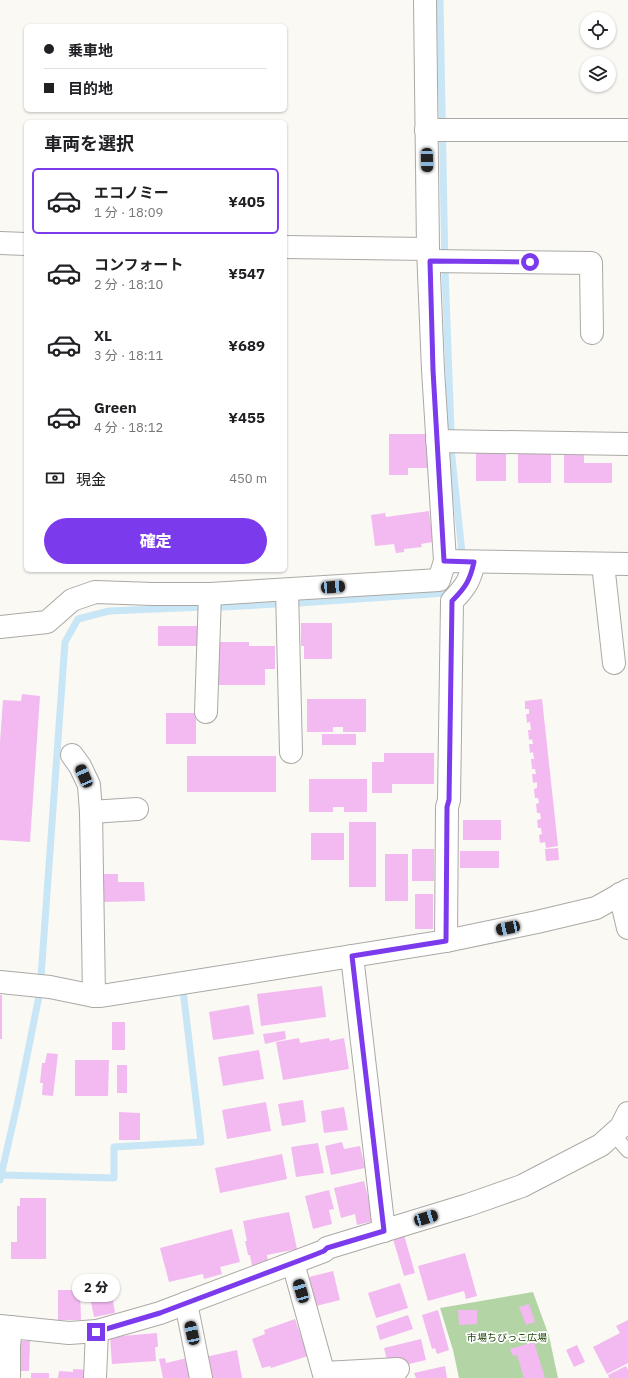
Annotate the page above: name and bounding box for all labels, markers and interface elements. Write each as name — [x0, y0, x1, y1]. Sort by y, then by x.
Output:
map controls — [580, 12, 616, 92]
button: locate — [580, 12, 616, 48]
text: 乗車地 — [68, 41, 113, 60]
button: layers — [580, 56, 616, 92]
text: 目的地 — [68, 79, 113, 98]
text: 車両を選択 — [44, 132, 134, 155]
car — [421, 148, 433, 172]
icon: car — [46, 183, 82, 219]
text: エコノミー — [94, 183, 169, 202]
text: ¥405 — [228, 192, 265, 211]
text: 1 分 · 18:09 — [94, 204, 163, 221]
route start — [521, 253, 539, 271]
icon: car — [46, 255, 82, 291]
text: コンフォート — [94, 255, 184, 274]
text: ¥547 — [228, 264, 265, 283]
text: 2 分 · 18:10 — [94, 276, 163, 293]
text: XL — [94, 326, 112, 345]
icon: car — [46, 327, 82, 363]
text: ¥689 — [228, 336, 265, 355]
text: 3 分 · 18:11 — [94, 347, 163, 364]
text: Green — [94, 398, 137, 417]
icon: car — [46, 399, 82, 435]
text: ¥455 — [228, 408, 265, 427]
text: 4 分 · 18:12 — [94, 419, 163, 436]
icon: cash — [44, 467, 66, 489]
text: 現金 — [76, 470, 106, 489]
text: 450 m — [229, 470, 267, 487]
button: 確定 — [44, 518, 267, 564]
car — [321, 580, 345, 594]
car — [74, 763, 94, 789]
car — [495, 920, 521, 936]
car — [413, 1209, 439, 1227]
callout: 2 分 — [72, 1274, 120, 1302]
car — [292, 1278, 310, 1304]
text: 2 分 — [84, 1279, 108, 1296]
car — [184, 1320, 200, 1346]
route end — [87, 1323, 105, 1341]
park label: 市場ちびっこ広場 — [467, 1331, 547, 1344]

